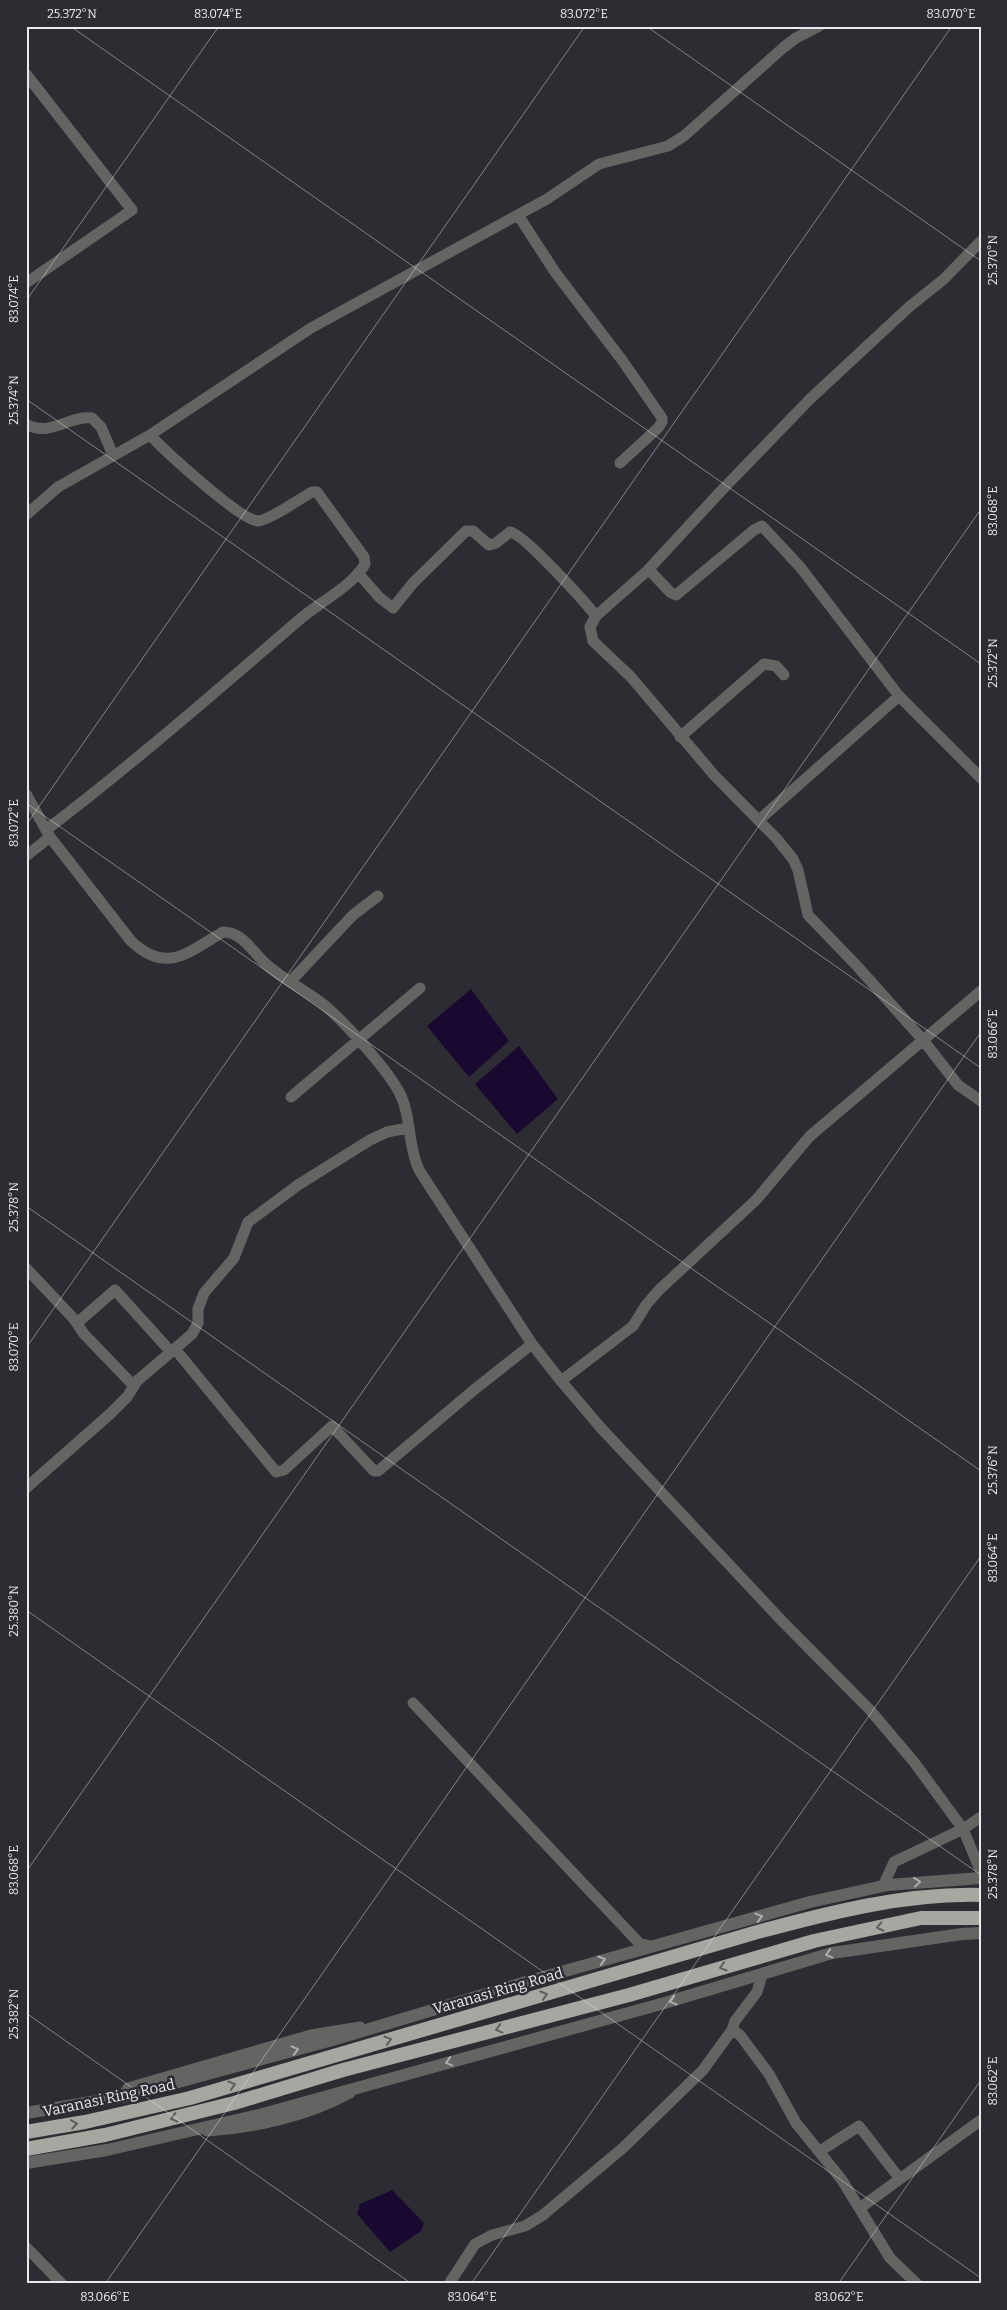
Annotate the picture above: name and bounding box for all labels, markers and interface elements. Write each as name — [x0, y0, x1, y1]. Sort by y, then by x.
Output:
text: 25.372°N — [47, 7, 97, 21]
text: 83.074°E — [194, 7, 242, 21]
text: 83.072°E — [560, 7, 608, 21]
text: 83.070°E — [927, 7, 975, 21]
text: 25.370°N — [986, 234, 1000, 285]
text: 83.074°E — [7, 275, 21, 323]
text: 25.374°N — [7, 375, 21, 425]
text: 83.068°E — [986, 486, 1000, 536]
text: 25.372°N — [986, 638, 1000, 688]
text: 83.072°E — [7, 799, 21, 847]
text: 83.066°E — [986, 1009, 1000, 1059]
text: 25.378°N — [7, 1182, 21, 1232]
text: 83.070°E — [7, 1323, 21, 1371]
text: 25.376°N — [986, 1445, 1000, 1495]
text: 83.064°E — [986, 1533, 1000, 1583]
text: 25.380°N — [7, 1585, 21, 1637]
text: 83.068°E — [7, 1845, 21, 1895]
text: 25.378°N — [986, 1849, 1000, 1899]
one-way arrow — [913, 1877, 921, 1888]
one-way arrow — [754, 1912, 762, 1922]
one-way arrow — [876, 1921, 885, 1931]
one-way arrow — [824, 1948, 833, 1959]
one-way arrow — [597, 1956, 606, 1966]
one-way arrow — [720, 1962, 728, 1972]
street label: Varanasi Ring Road — [431, 1964, 565, 2018]
text: 25.382°N — [7, 1988, 21, 2039]
one-way arrow — [540, 1990, 548, 2000]
one-way arrow — [669, 1995, 678, 2005]
one-way arrow — [496, 2024, 504, 2034]
one-way arrow — [384, 2036, 392, 2046]
one-way arrow — [290, 2046, 299, 2056]
one-way arrow — [444, 2056, 453, 2067]
text: 83.062°E — [986, 2056, 1000, 2106]
street label: Varanasi Ring Road — [41, 2075, 177, 2121]
one-way arrow — [228, 2081, 236, 2091]
one-way arrow — [169, 2112, 178, 2123]
one-way arrow — [71, 2119, 79, 2130]
text: 83.066°E — [80, 2290, 130, 2304]
text: 83.064°E — [447, 2290, 497, 2304]
text: 83.062°E — [814, 2290, 864, 2304]

